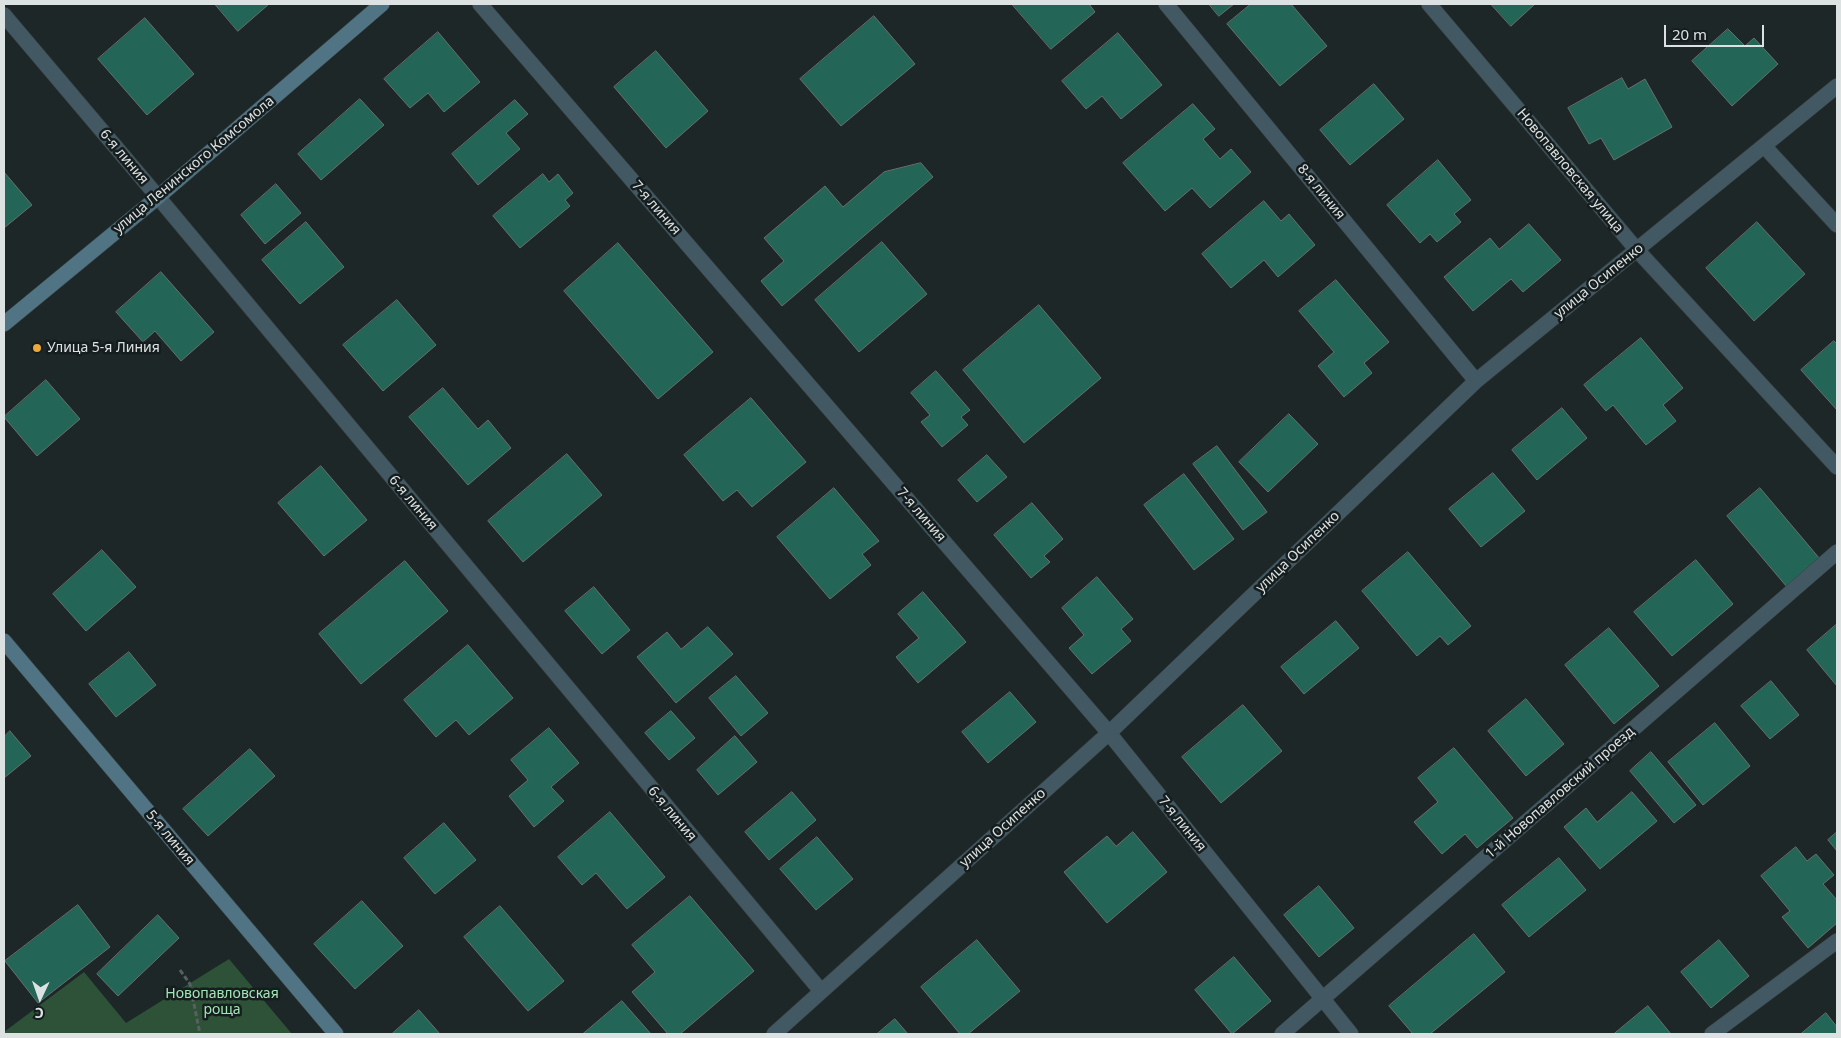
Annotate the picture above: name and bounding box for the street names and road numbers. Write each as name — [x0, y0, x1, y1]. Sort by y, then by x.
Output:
street label: улица Ленинского Комсомола — [110, 93, 278, 237]
street label: Новопавловская улица — [1513, 106, 1627, 236]
street label: 6-я линия — [96, 126, 152, 188]
street label: 8-я линия — [1294, 161, 1348, 223]
street label: 7-я линия — [628, 177, 684, 239]
street label: улица Осипенко — [1551, 240, 1647, 322]
street label: 6-я линия — [385, 472, 441, 534]
street label: 7-я линия — [893, 484, 949, 546]
street label: улица Осипенко — [1253, 508, 1343, 596]
street label: 1-й Новопавловский проезд — [1482, 724, 1638, 862]
street label: 6-я линия — [644, 783, 700, 845]
street label: улица Осипенко — [957, 785, 1049, 871]
street label: 7-я линия — [1155, 793, 1209, 855]
street label: 5-я линия — [142, 807, 198, 869]

